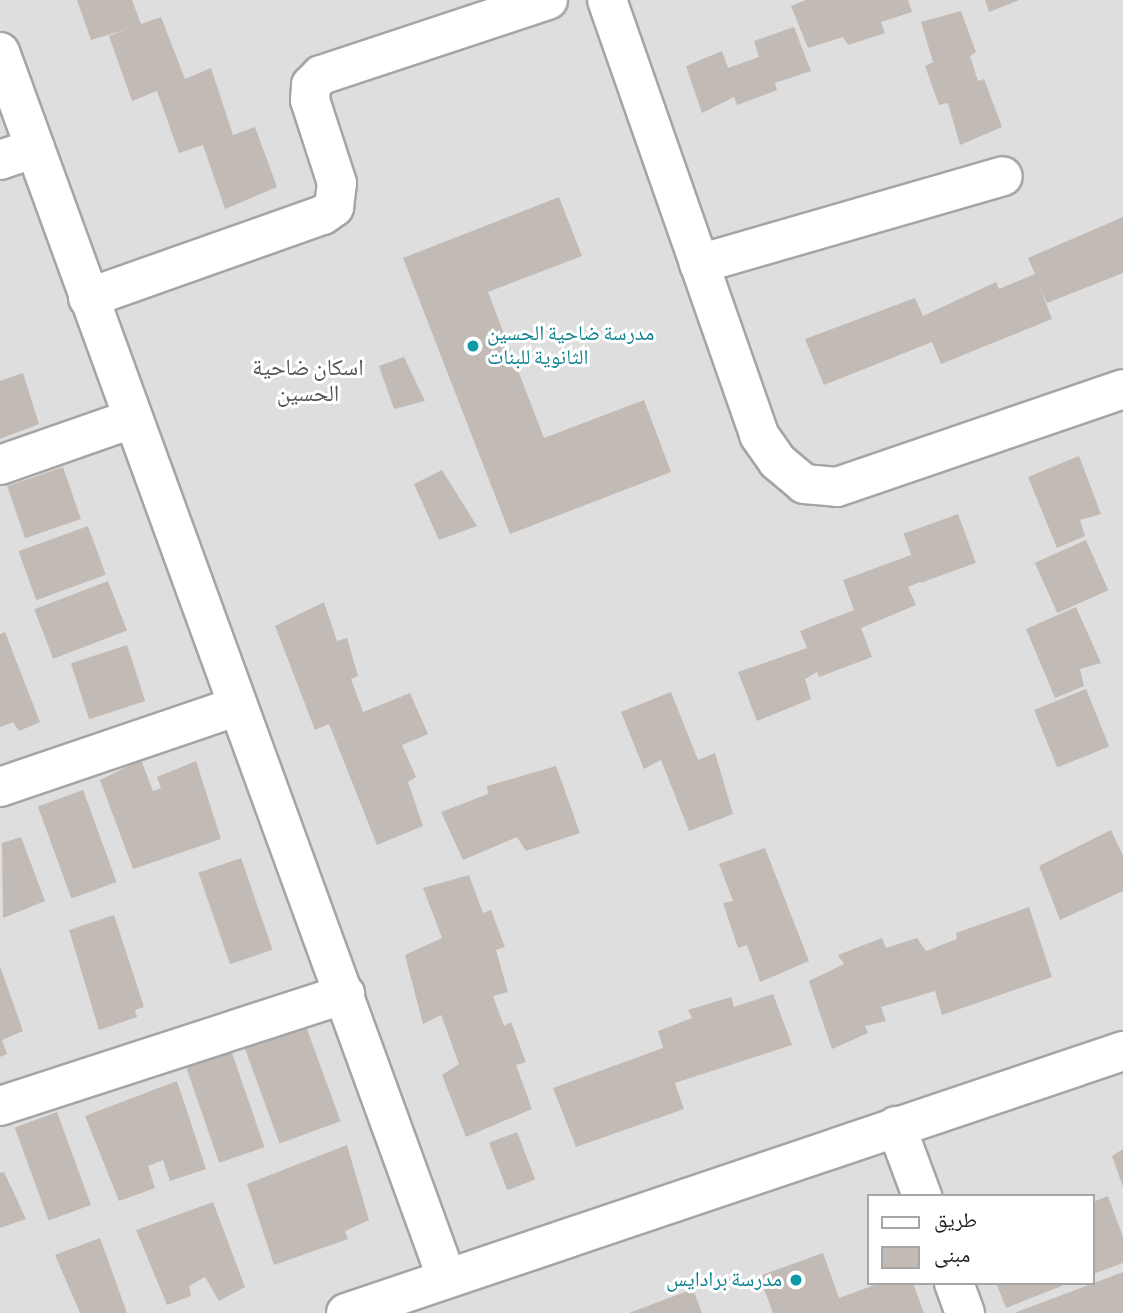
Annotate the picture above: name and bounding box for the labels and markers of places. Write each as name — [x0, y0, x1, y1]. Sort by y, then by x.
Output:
place label: مدرسة ضاحية الحسين الثانوية للبنات — [487, 321, 654, 371]
marker: مدرسة ضاحية الحسين الثانوية للبنات — [465, 338, 481, 354]
place label: مدرسة برادايس — [666, 1267, 782, 1293]
marker: مدرسة برادايس — [788, 1272, 804, 1288]

